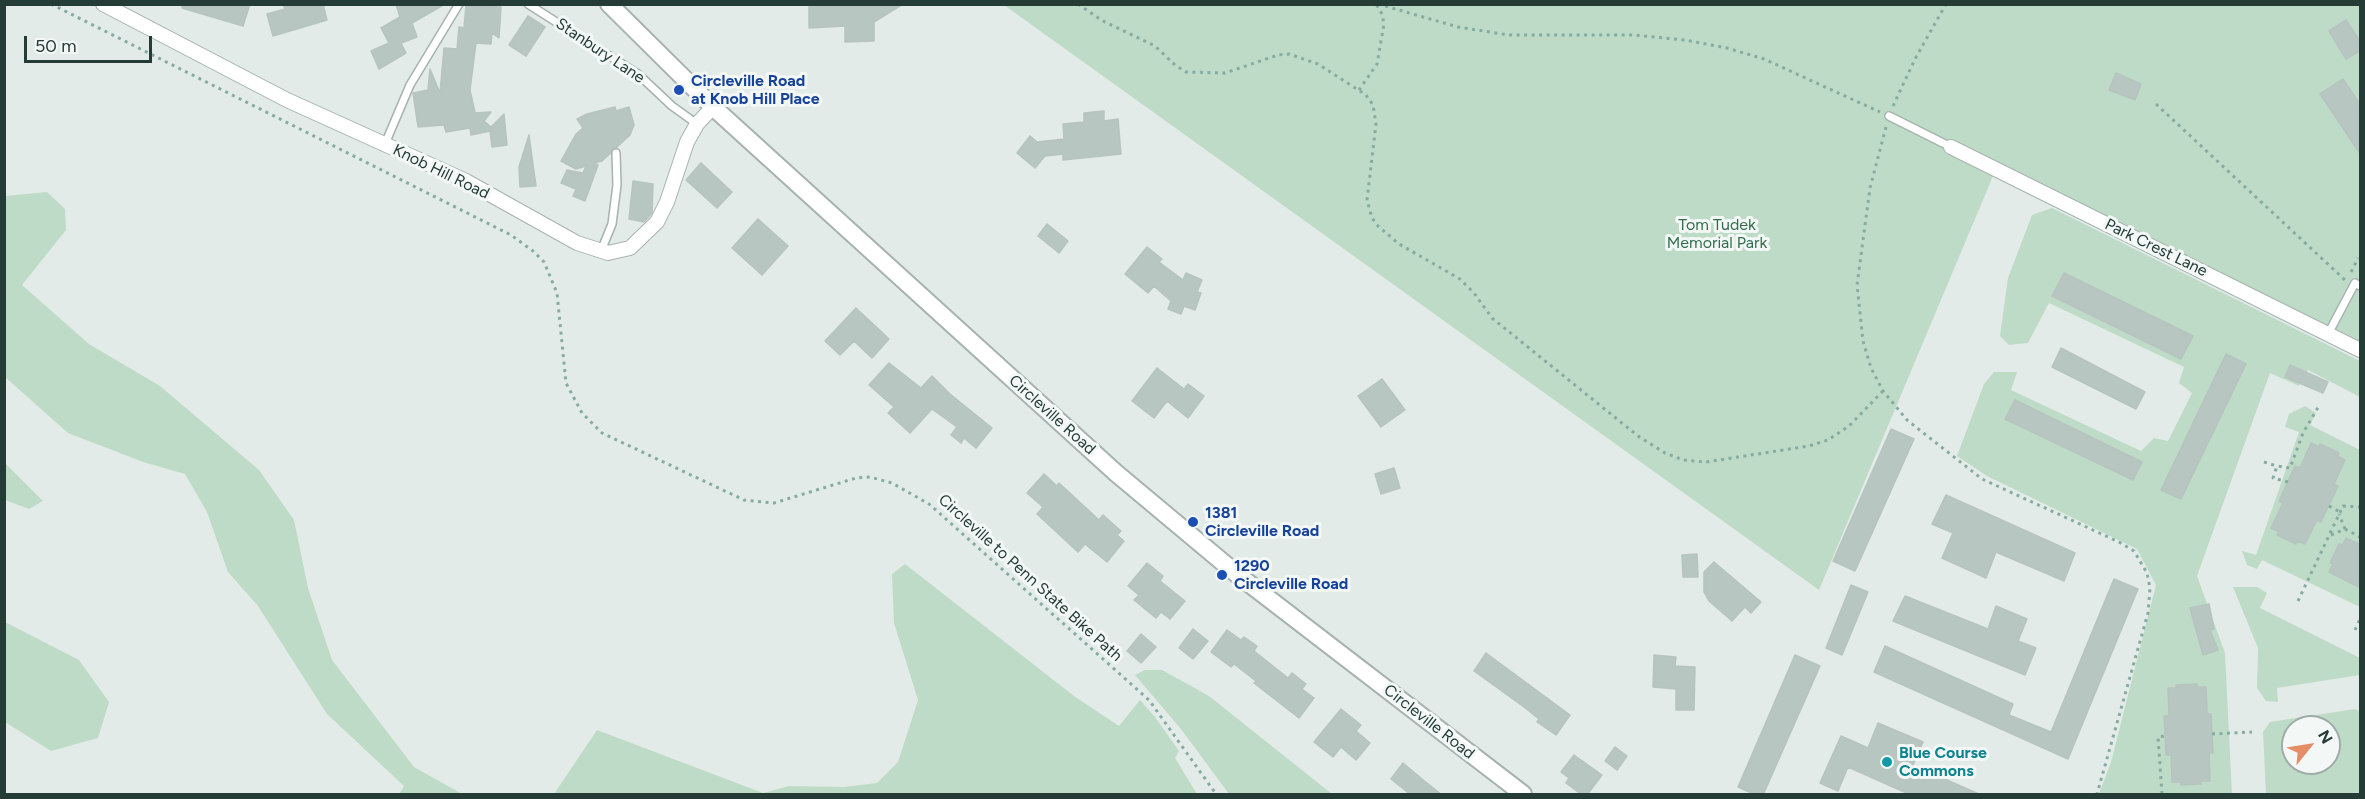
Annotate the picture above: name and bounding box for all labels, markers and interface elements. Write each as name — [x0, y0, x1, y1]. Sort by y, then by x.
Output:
street label: Stanbury Lane — [552, 14, 648, 88]
scale bar — [27, 24, 154, 62]
text: 50 m — [35, 35, 77, 57]
place label: Circleville Road at Knob Hill Place — [691, 71, 820, 109]
marker: Circleville Road at Knob Hill Place — [672, 83, 686, 97]
street label: Knob Hill Road — [390, 140, 492, 204]
park label: Tom Tudek Memorial Park — [1667, 215, 1767, 253]
street label: Park Crest Lane — [2102, 215, 2210, 281]
street label: Circleville Road — [1005, 371, 1099, 459]
street label: Circleville to Penn State Bike Path — [934, 490, 1126, 666]
place label: 1381 Circleville Road — [1205, 503, 1319, 541]
marker: 1381 Circleville Road — [1186, 515, 1200, 529]
place label: 1290 Circleville Road — [1234, 556, 1348, 594]
marker: 1290 Circleville Road — [1215, 568, 1229, 582]
street label: Circleville Road — [1380, 681, 1478, 763]
north arrow — [2281, 715, 2341, 775]
text: N — [2314, 727, 2337, 747]
place label: Blue Course Commons — [1899, 743, 1987, 781]
marker: Blue Course Commons — [1880, 755, 1894, 769]

